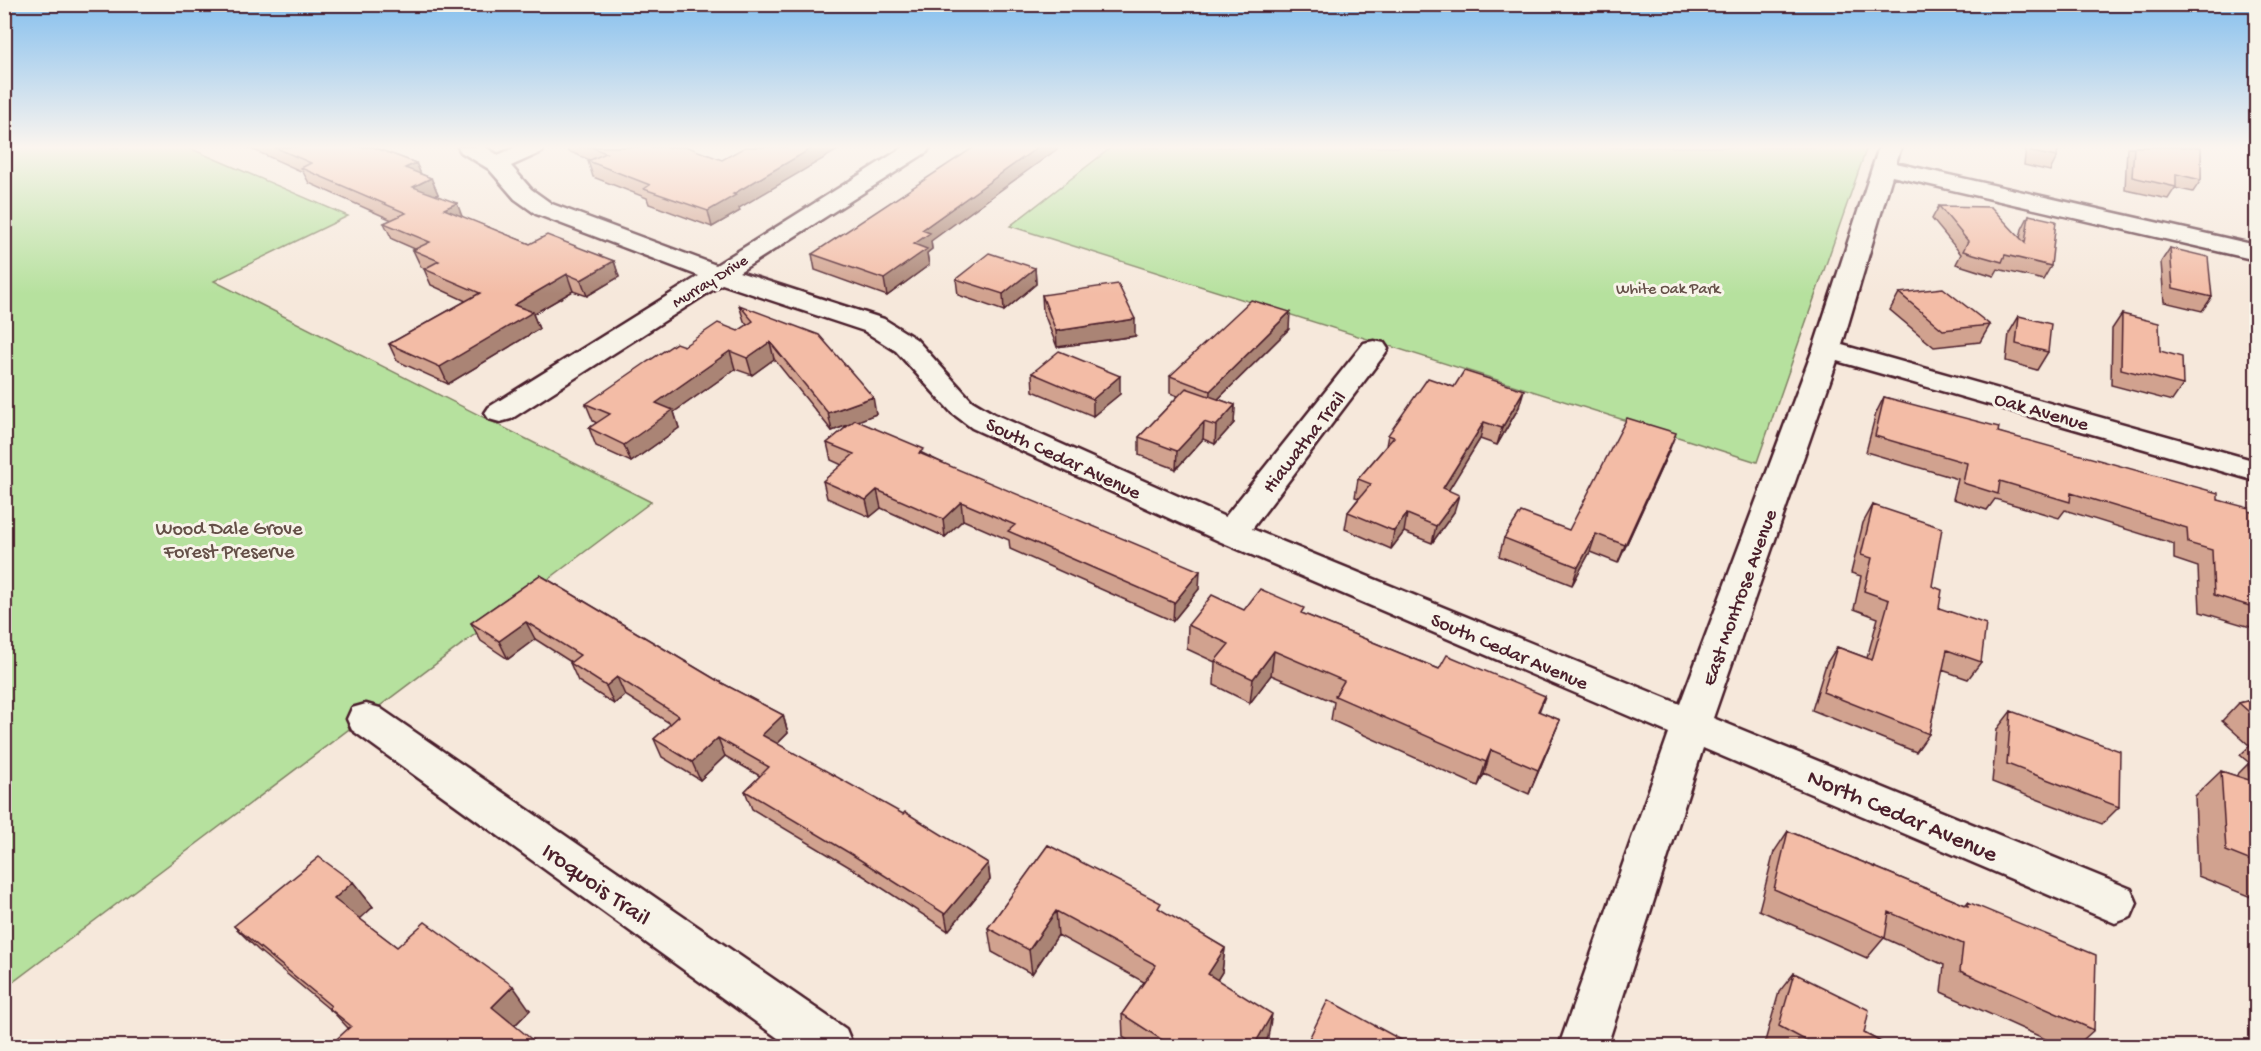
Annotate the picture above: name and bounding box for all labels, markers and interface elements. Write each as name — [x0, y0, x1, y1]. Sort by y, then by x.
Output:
street label: Murray Drive — [670, 252, 753, 314]
park label: White Oak Park — [1616, 281, 1722, 300]
street label: Hiawatha Trail — [1259, 388, 1353, 499]
street label: Oak Avenue — [1991, 389, 2091, 438]
street label: South Cedar Avenue — [981, 414, 1144, 507]
street label: East Montrose Avenue — [1699, 506, 1784, 689]
park label: Wood Dale Grove Forest Preserve — [155, 519, 303, 565]
street label: South Cedar Avenue — [1427, 610, 1591, 697]
street label: North Cedar Avenue — [1802, 764, 2002, 871]
street label: Iroquois Trail — [535, 838, 655, 934]

